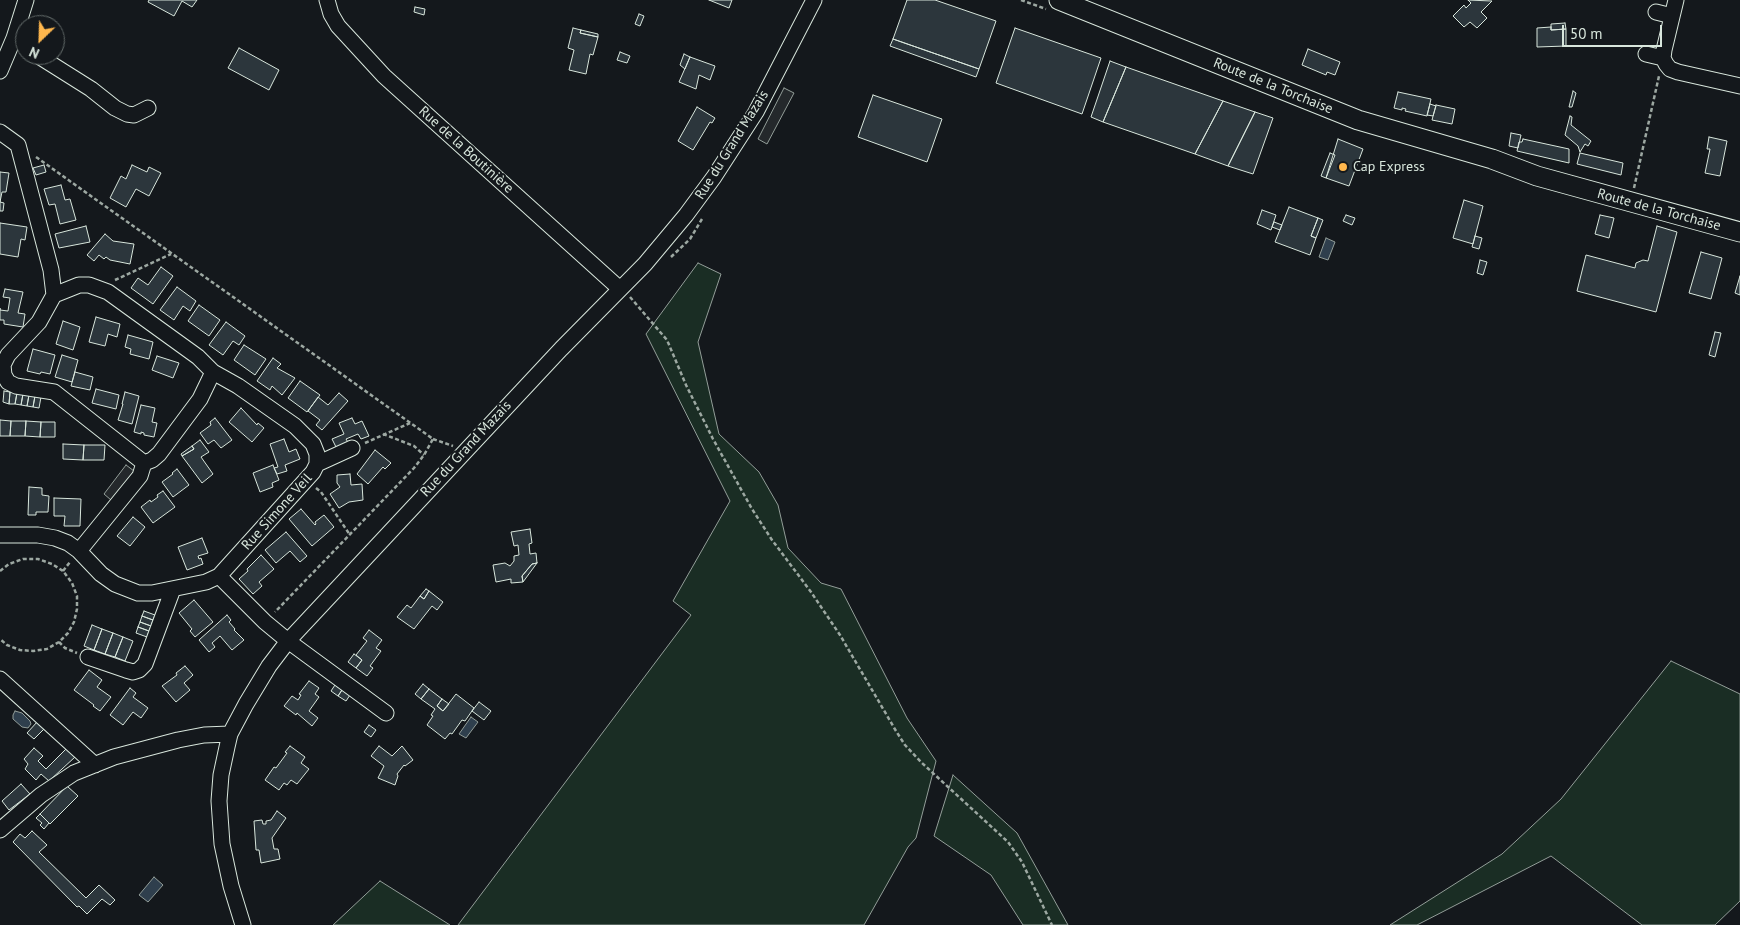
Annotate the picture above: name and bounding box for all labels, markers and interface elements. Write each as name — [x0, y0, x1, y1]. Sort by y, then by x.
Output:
north arrow — [15, 15, 65, 65]
scale bar — [1565, 15, 1665, 47]
text: 50 m — [1570, 24, 1603, 43]
text: N — [26, 43, 42, 63]
street label: Route de la Torchaise — [1211, 54, 1335, 118]
street label: Rue du Grand Mazais — [692, 87, 772, 203]
street label: Rue de la Boutinière — [415, 103, 517, 197]
place label: Cap Express — [1353, 159, 1425, 175]
marker: Cap Express — [1337, 161, 1349, 173]
street label: Route de la Torchaise — [1595, 185, 1723, 235]
street label: Rue du Grand Mazais — [417, 397, 515, 501]
street label: Rue Simone Veil — [238, 470, 316, 554]

